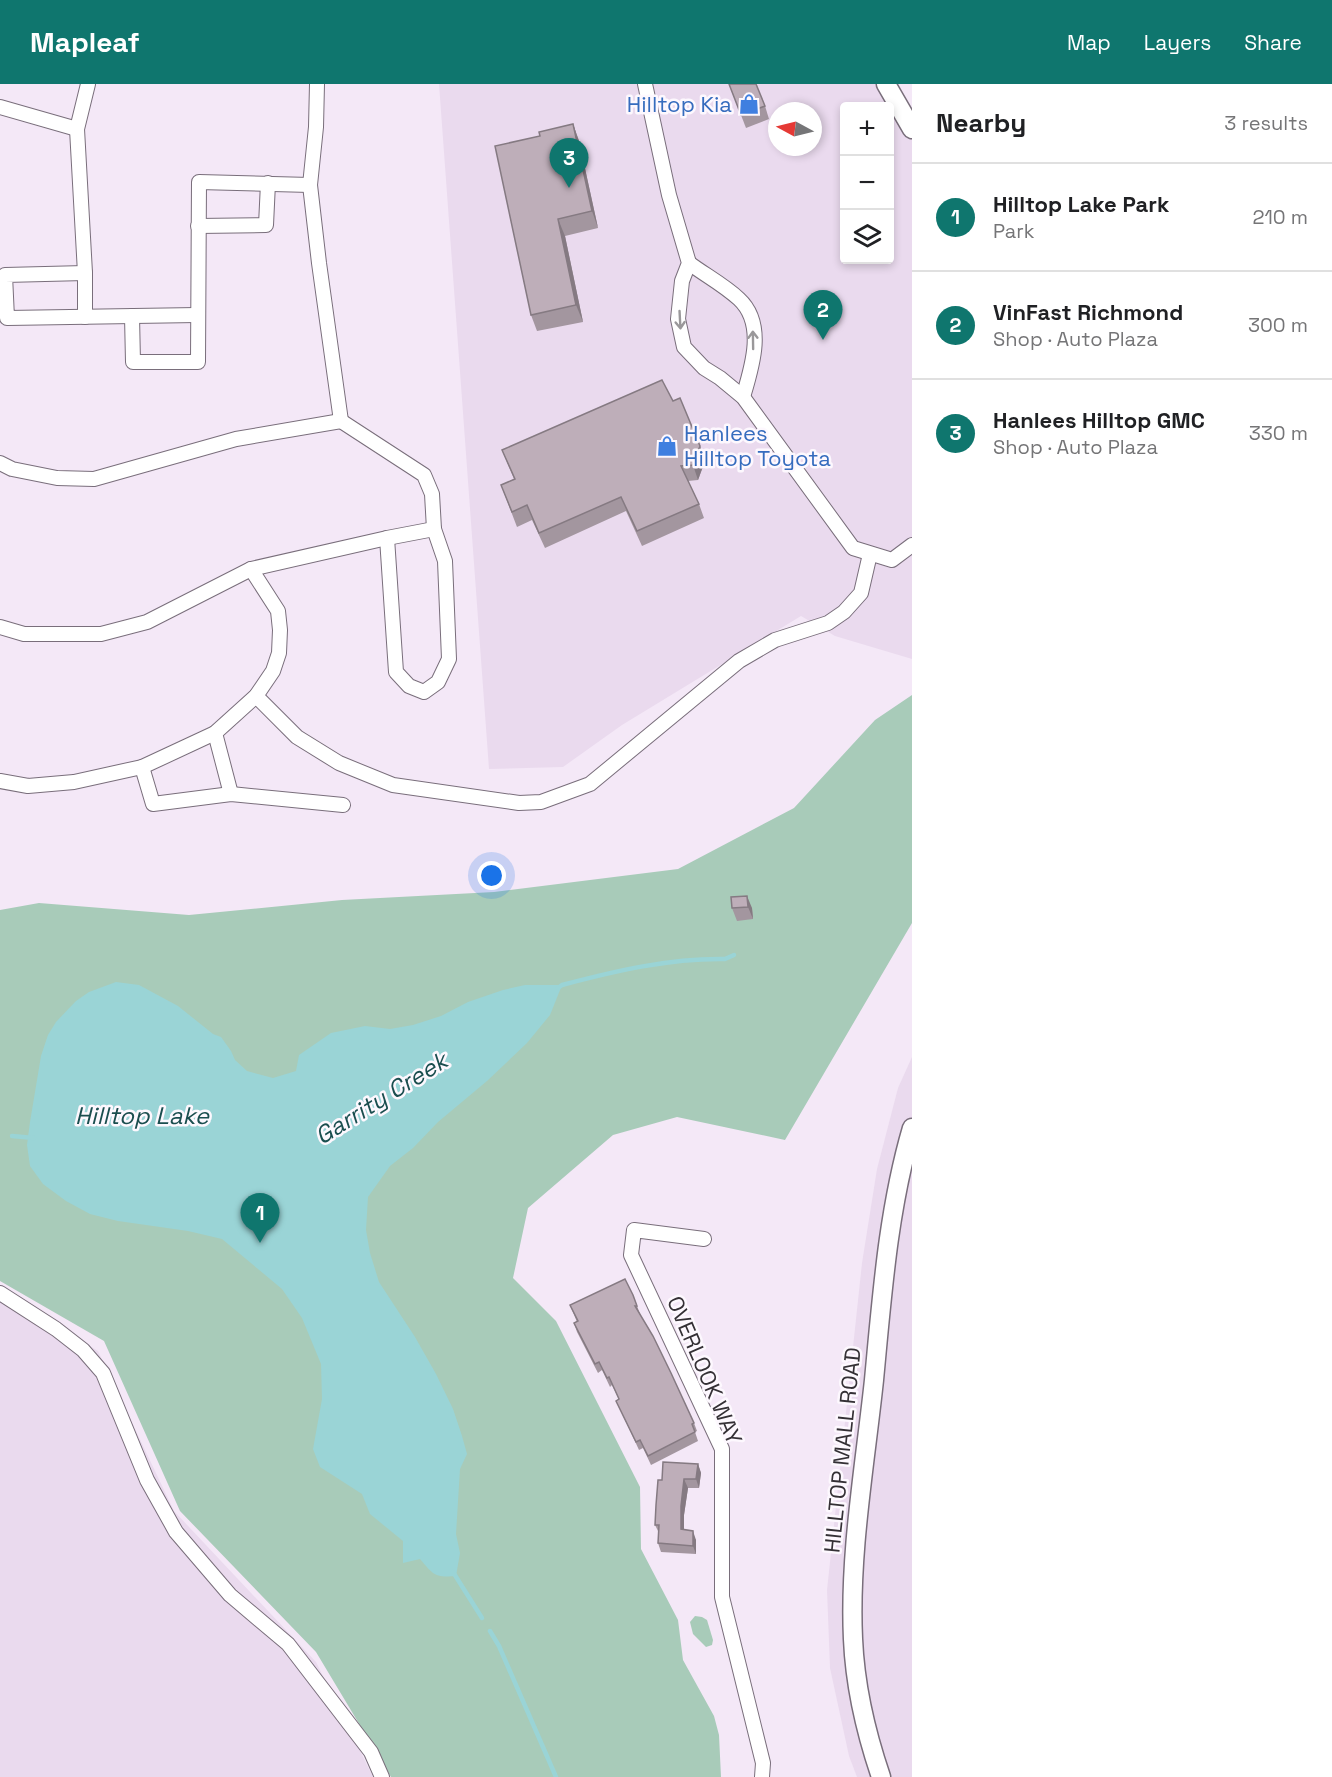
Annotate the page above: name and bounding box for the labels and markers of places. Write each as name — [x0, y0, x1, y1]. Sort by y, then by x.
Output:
place label: Hilltop Kia — [627, 90, 732, 118]
shop icon: Hilltop Kia — [737, 92, 761, 116]
pin: 3 — [550, 138, 588, 188]
pin: 2 — [804, 290, 842, 340]
place label: Hanlees Hilltop Toyota — [684, 419, 831, 472]
shop icon: Hanlees Hilltop Toyota — [655, 434, 679, 458]
pin: 1 — [240, 1194, 280, 1243]

